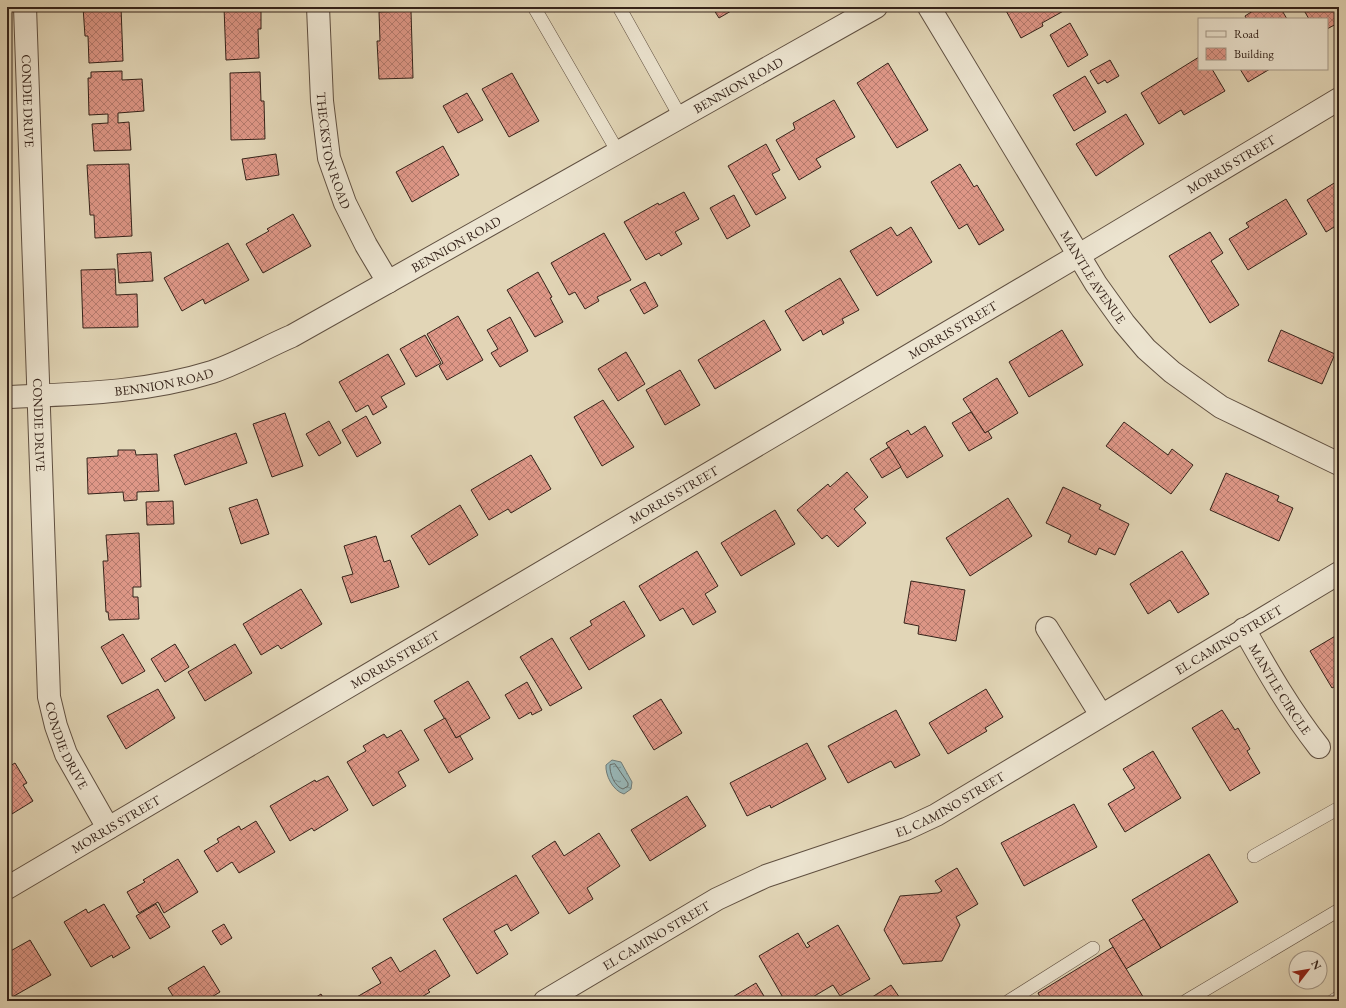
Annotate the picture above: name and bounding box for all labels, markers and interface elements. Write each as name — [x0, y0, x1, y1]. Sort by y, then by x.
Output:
legend — [1198, 18, 1328, 70]
text: Road — [1234, 26, 1260, 42]
text: Building — [1234, 46, 1275, 62]
street label: BENNION ROAD — [690, 53, 786, 117]
street label: CONDIE DRIVE — [18, 54, 38, 148]
street label: THECKSTON ROAD — [313, 92, 355, 212]
street label: MORRIS STREET — [1183, 131, 1279, 197]
street label: BENNION ROAD — [408, 212, 504, 276]
street label: MANTLE AVENUE — [1057, 227, 1130, 327]
street label: MORRIS STREET — [905, 297, 1000, 363]
street label: BENNION ROAD — [114, 364, 216, 399]
street label: CONDIE DRIVE — [29, 378, 50, 472]
street label: MORRIS STREET — [626, 461, 721, 527]
street label: EL CAMINO STREET — [1172, 601, 1285, 678]
street label: MORRIS STREET — [347, 626, 442, 692]
street label: MANTLE CIRCLE — [1245, 640, 1315, 738]
street label: CONDIE DRIVE — [42, 700, 92, 792]
street label: EL CAMINO STREET — [893, 767, 1008, 841]
street label: MORRIS STREET — [68, 791, 163, 857]
street label: EL CAMINO STREET — [599, 897, 713, 974]
north arrow — [1288, 950, 1328, 990]
text: N — [1308, 957, 1325, 972]

